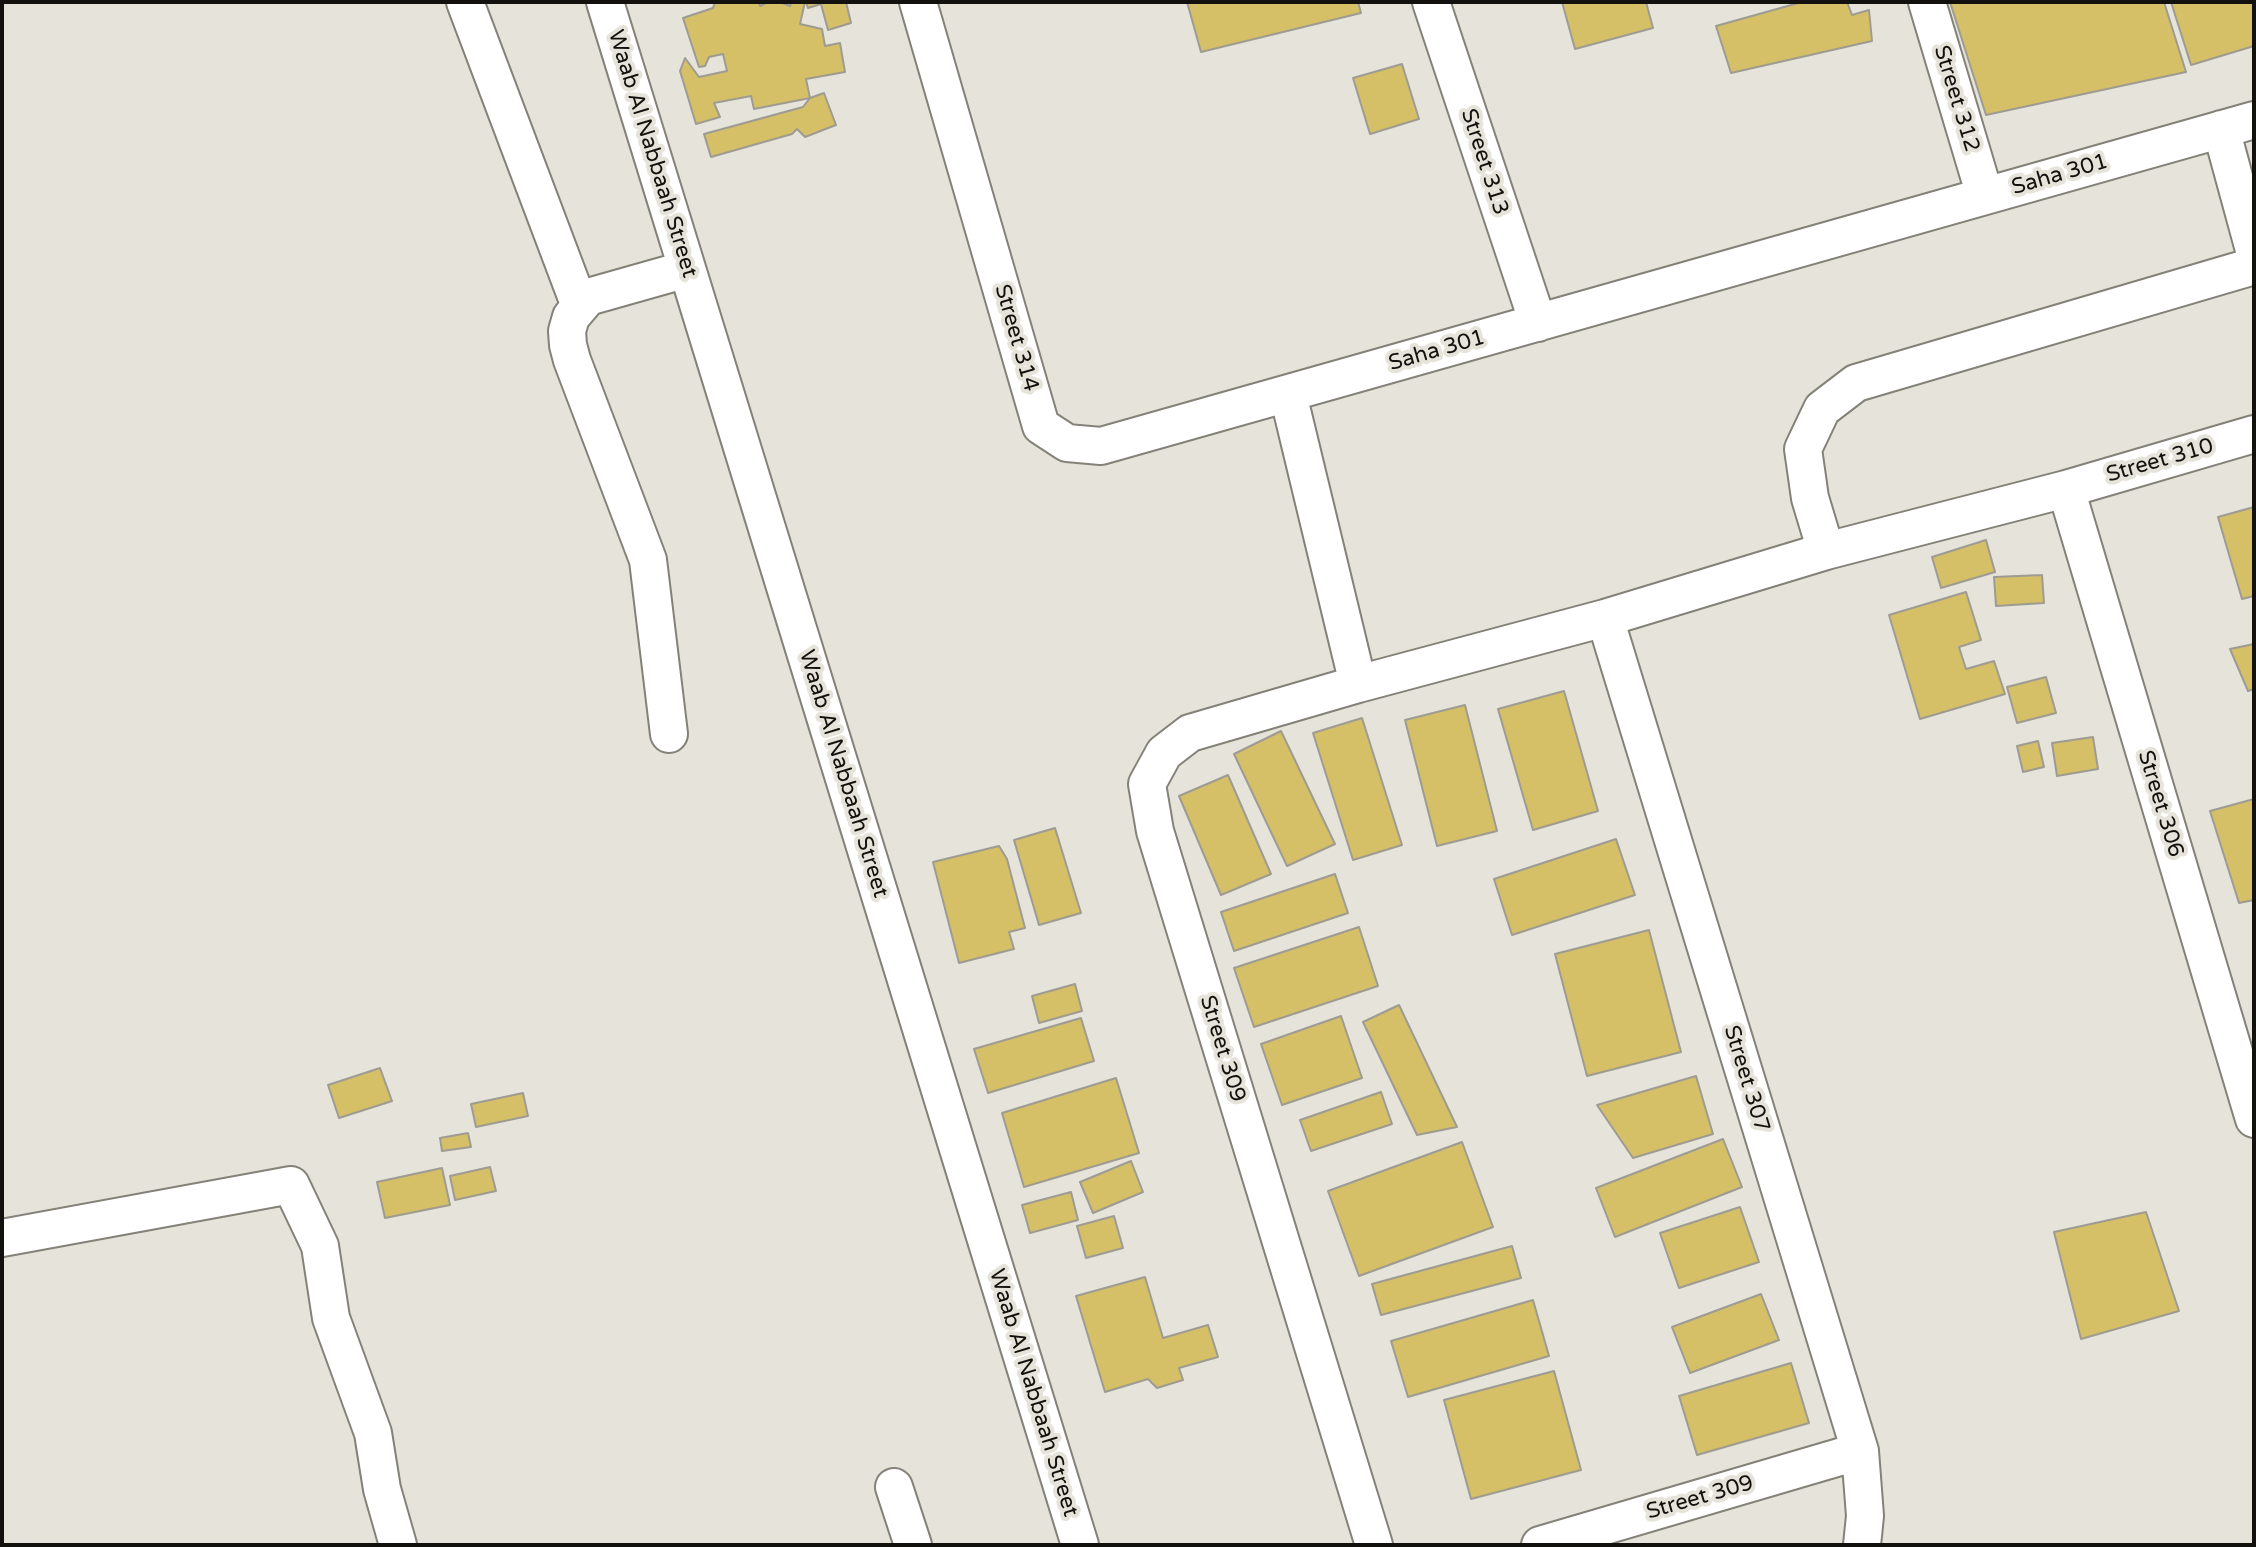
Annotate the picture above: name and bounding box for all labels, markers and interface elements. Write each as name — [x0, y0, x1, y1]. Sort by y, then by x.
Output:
street label: Waab Al Nabbaah Street — [602, 27, 702, 281]
street label: Street 312 — [1927, 43, 1985, 155]
street label: Street 313 — [1454, 106, 1514, 218]
street label: Saha 301 — [2009, 149, 2111, 201]
street label: Street 314 — [988, 281, 1044, 395]
street label: Saha 301 — [1386, 325, 1488, 377]
street label: Street 310 — [2103, 433, 2217, 489]
street label: Waab Al Nabbaah Street — [793, 647, 893, 901]
street label: Street 306 — [2131, 748, 2189, 860]
street label: Street 309 — [1193, 993, 1251, 1105]
street label: Street 307 — [1717, 1023, 1775, 1135]
street label: Waab Al Nabbaah Street — [983, 1266, 1083, 1520]
street label: Street 309 — [1643, 1470, 1757, 1526]

